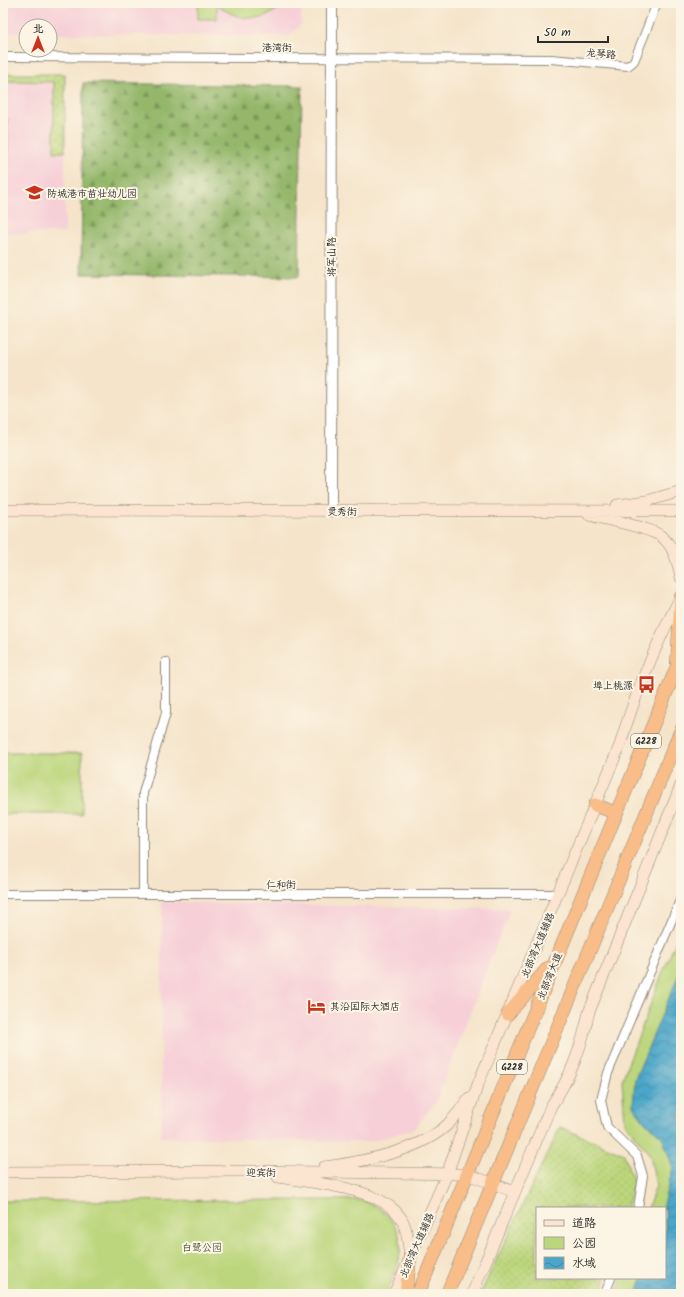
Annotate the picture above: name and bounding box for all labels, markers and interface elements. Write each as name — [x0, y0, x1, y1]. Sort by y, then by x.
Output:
north arrow — [18, 18, 58, 58]
scale bar — [538, 18, 608, 44]
text: 北 — [33, 20, 44, 38]
text: 50 m — [544, 23, 571, 42]
street label: 港湾街 — [262, 40, 292, 56]
street label: 龙琴路 — [585, 45, 617, 63]
school or university icon: 防城港市苗壮幼儿园 — [24, 183, 44, 203]
place label: 防城港市苗壮幼儿园 — [47, 186, 137, 202]
street label: 将军山路 — [324, 237, 340, 277]
street label: 灵秀街 — [327, 504, 357, 520]
bus stop icon: 埠上桃源 — [636, 675, 656, 695]
place label: 埠上桃源 — [593, 678, 633, 694]
road number: G228 — [631, 734, 661, 748]
street label: 仁和街 — [266, 877, 296, 893]
street label: 北部湾大道辅路 — [518, 910, 556, 980]
street label: 北部湾大道 — [534, 951, 564, 1001]
hotel icon: 其沿国际大酒店 — [307, 996, 327, 1016]
place label: 其沿国际大酒店 — [330, 999, 400, 1015]
road number: G228 — [497, 1060, 527, 1074]
street label: 迎宾街 — [246, 1165, 276, 1181]
legend — [536, 1207, 666, 1279]
street label: 北部湾大道辅路 — [395, 1210, 438, 1281]
text: 道路 — [572, 1214, 596, 1233]
text: 公园 — [572, 1234, 596, 1253]
park label: 白鹭公园 — [182, 1240, 222, 1256]
text: 水域 — [572, 1254, 596, 1273]

